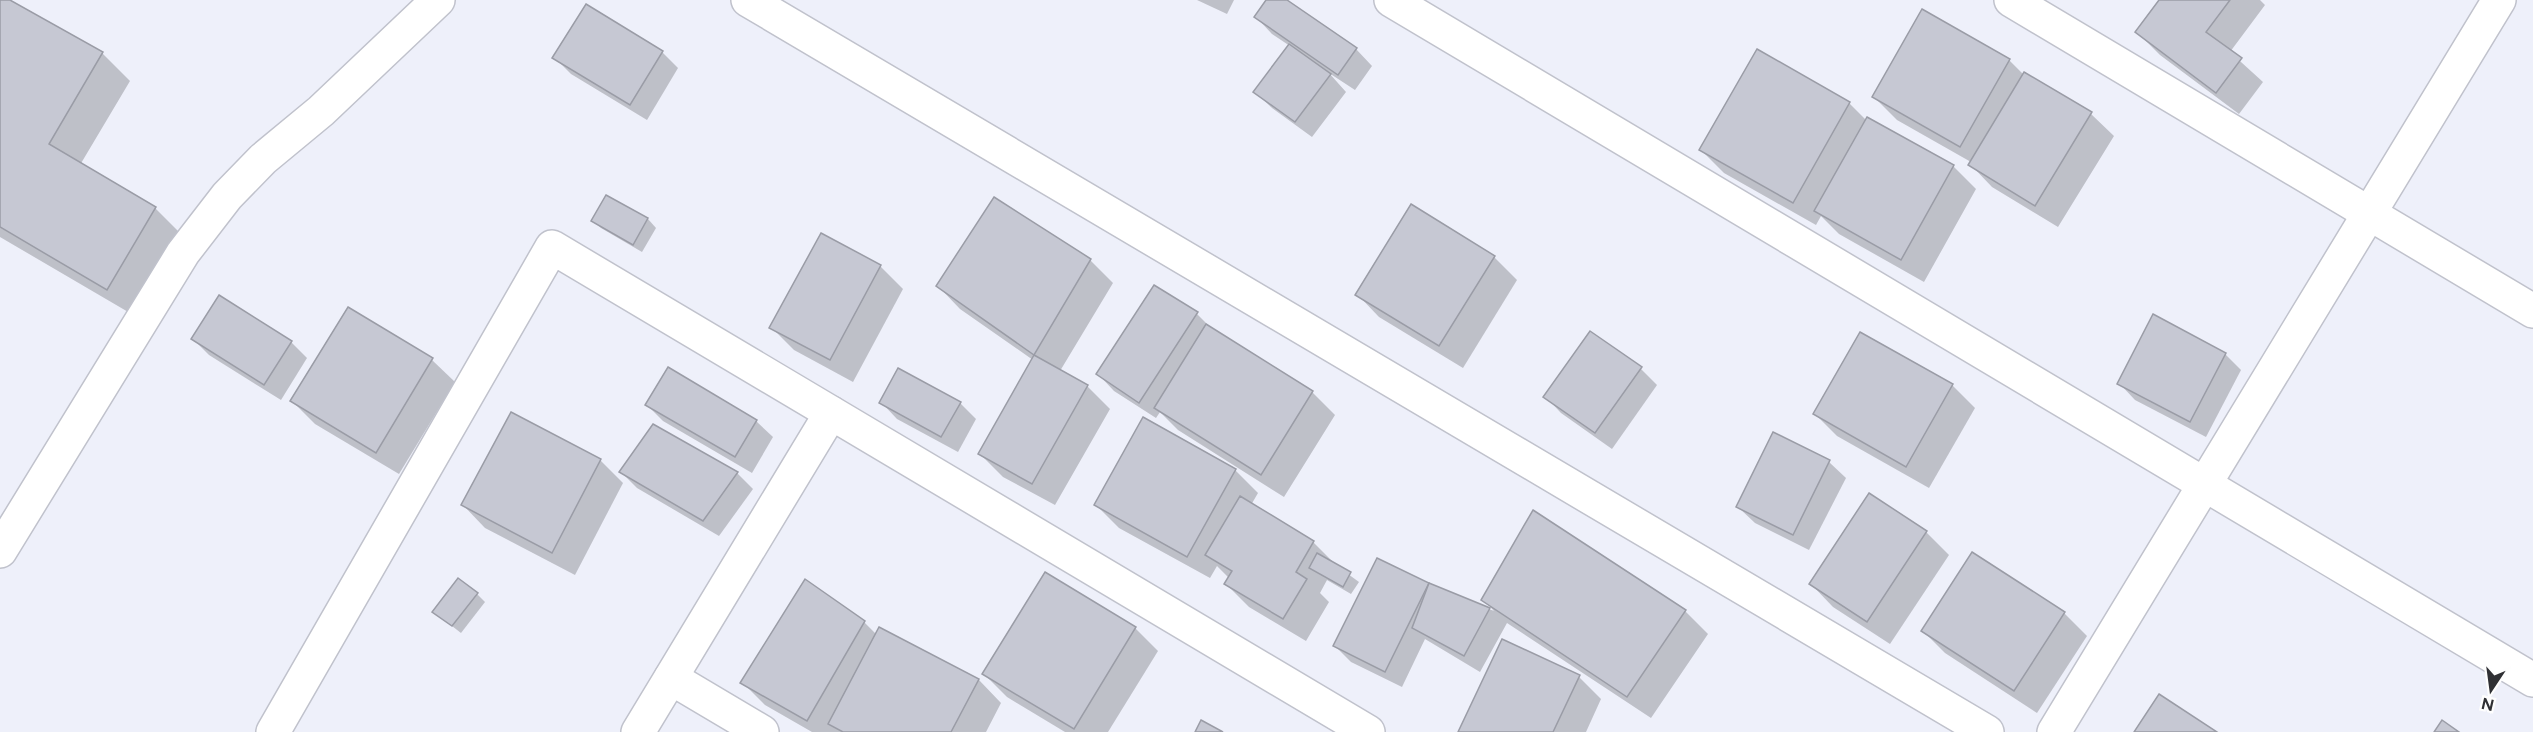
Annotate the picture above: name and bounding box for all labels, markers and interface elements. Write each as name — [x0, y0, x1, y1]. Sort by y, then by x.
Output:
north arrow — [2461, 660, 2521, 720]
text: N — [2480, 693, 2496, 715]

